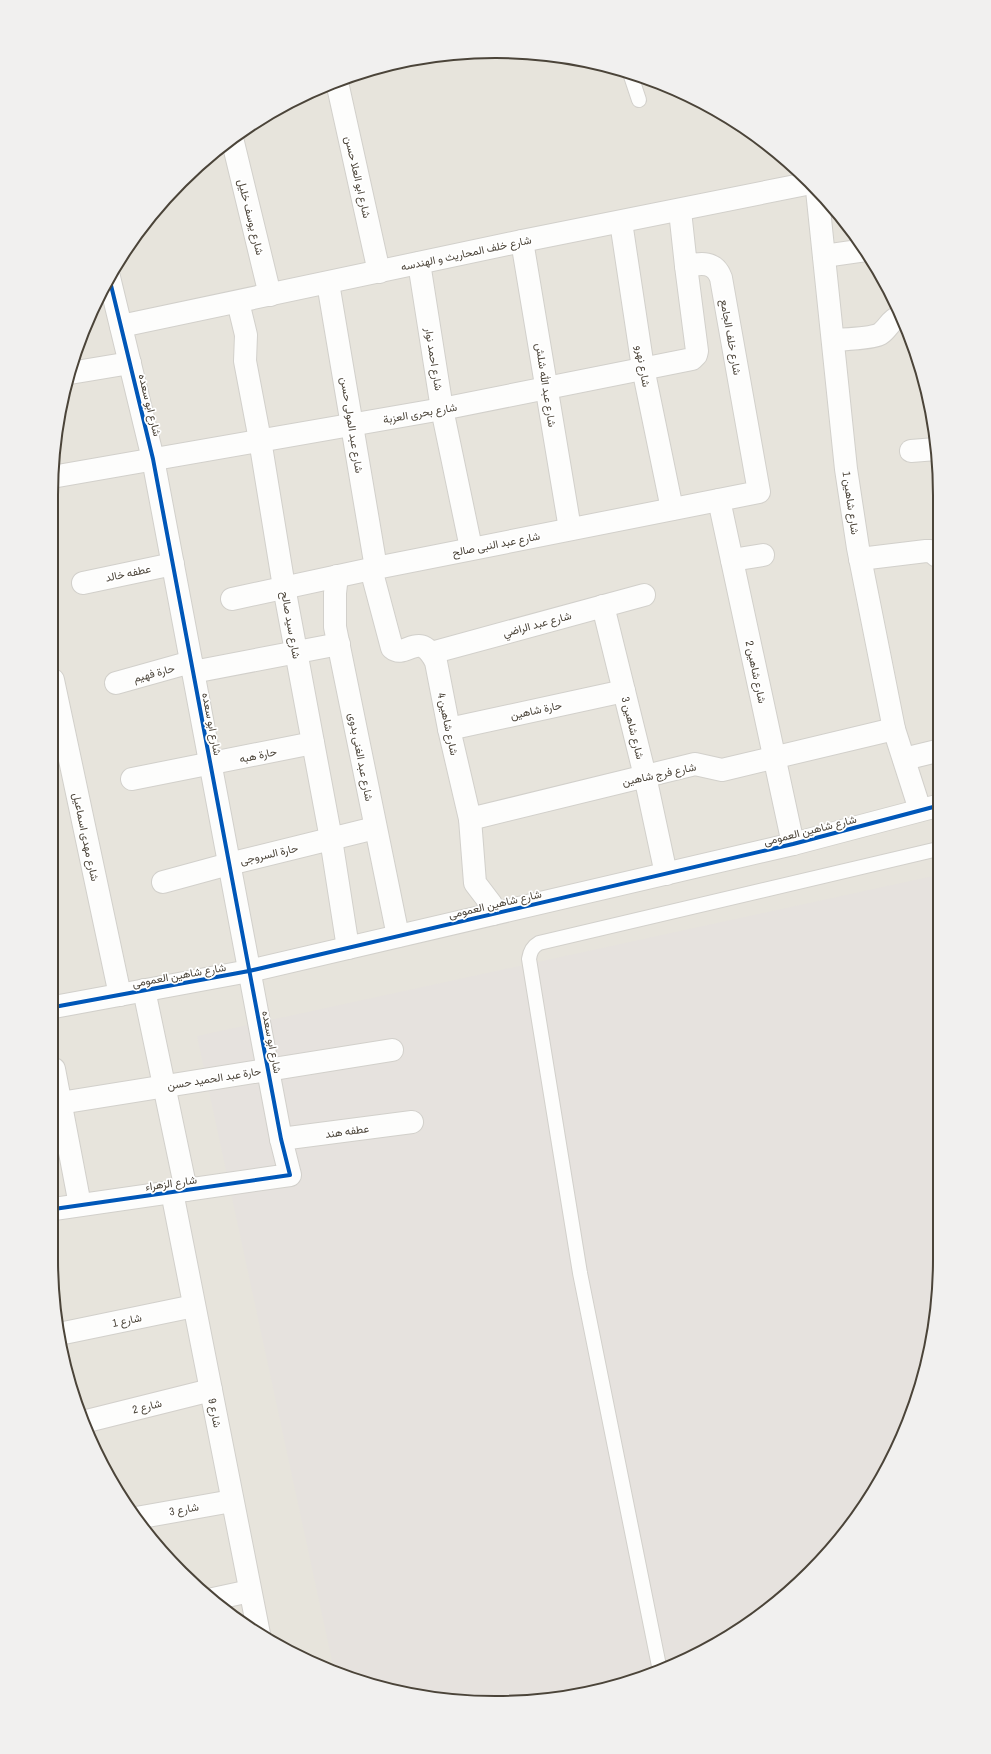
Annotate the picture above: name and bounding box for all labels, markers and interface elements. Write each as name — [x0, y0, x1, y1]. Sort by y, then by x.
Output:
street label: شارع ابو العلا حسن — [341, 135, 374, 220]
street label: شارع يوسف خليل — [234, 178, 267, 257]
street label: شارع خلف المحاريث و الهندسه — [399, 232, 533, 275]
street label: شارع خلف الجامع — [716, 298, 745, 377]
street label: شارع احمد نوار — [421, 326, 446, 392]
street label: شارع عبد الله شلش — [531, 342, 560, 428]
street label: شارع نهرو — [631, 344, 654, 388]
street label: شارع ابو سعده — [135, 372, 165, 438]
street label: شارع عبد المولى حسن — [337, 376, 367, 474]
street label: شارع بحرى العزبة — [382, 400, 459, 427]
street label: شارع شاهين 1 — [839, 470, 862, 536]
street label: شارع عبد النبى صالح — [451, 529, 542, 560]
street label: عطفه خالد — [104, 561, 152, 585]
street label: شارع سيد صالح — [277, 590, 304, 660]
street label: شارع عبد الراضي — [501, 608, 574, 643]
street label: شارع شاهين 2 — [742, 639, 770, 705]
street label: حارة فهيم — [132, 661, 176, 686]
street label: شارع ابو سعده — [198, 691, 225, 757]
street label: شارع شاهين 4 — [434, 691, 462, 757]
street label: شارع شاهين 3 — [618, 695, 648, 761]
street label: حارة شاهين — [509, 698, 563, 722]
street label: شارع عبد الغنى بدوى — [345, 712, 376, 803]
street label: حارة هبه — [238, 744, 278, 766]
street label: شارع فرج شاهين — [621, 759, 698, 790]
street label: شارع مهدى اسماعيل — [69, 792, 102, 883]
street label: شارع شاهين العمومى — [762, 812, 858, 849]
street label: حارة السروجى — [239, 841, 299, 867]
street label: شارع شاهين العمومى — [447, 886, 543, 922]
street label: شارع شاهين العمومى — [131, 960, 228, 991]
street label: شارع ابو سعده — [258, 1009, 285, 1075]
street label: حارة عبد الحميد حسن — [166, 1064, 262, 1092]
street label: عطفه هند — [324, 1121, 370, 1141]
street label: شارع الزهراء — [144, 1172, 198, 1195]
street label: شارع 1 — [111, 1310, 143, 1331]
street label: شارع 2 — [131, 1396, 164, 1417]
street label: شارع 9 — [204, 1397, 225, 1429]
street label: شارع 3 — [168, 1499, 200, 1519]

